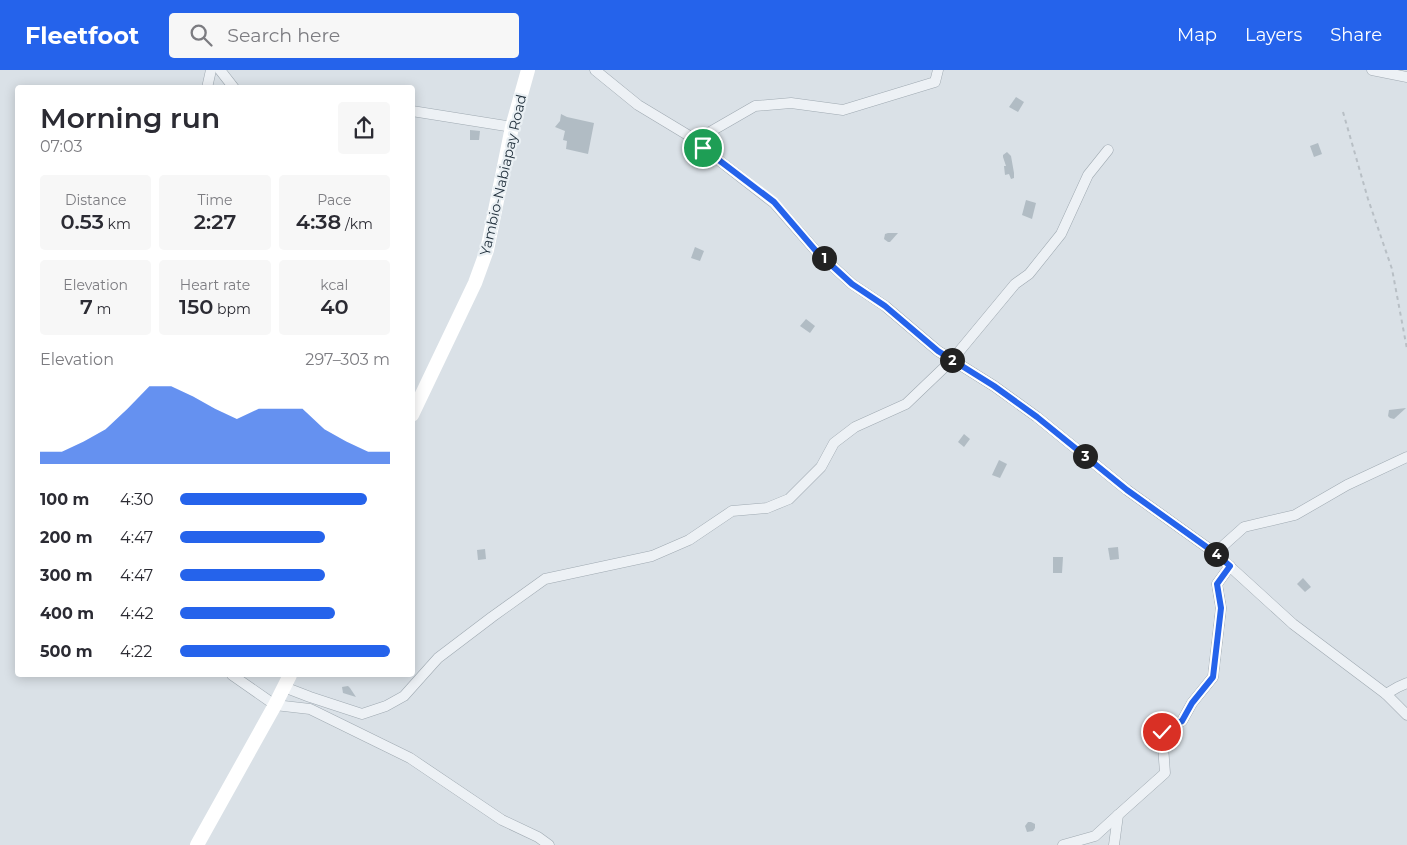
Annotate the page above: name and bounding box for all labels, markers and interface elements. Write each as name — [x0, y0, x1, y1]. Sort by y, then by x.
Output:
search box — [169, 13, 519, 58]
text: Fleetfoot — [25, 21, 139, 50]
icon: search — [187, 21, 215, 49]
text: Search here — [227, 24, 340, 47]
text: Map — [1177, 24, 1217, 46]
text: Layers — [1245, 24, 1302, 46]
text: Share — [1330, 24, 1382, 46]
street label: Yambio-Nabiapay Road — [476, 93, 530, 257]
text: Morning run — [40, 101, 220, 135]
button: share — [338, 102, 390, 154]
pin — [682, 127, 724, 169]
icon: arrive — [689, 134, 717, 162]
text: 07:03 — [40, 137, 82, 156]
text: Distance — [65, 191, 126, 209]
text: Time — [197, 191, 233, 209]
text: Pace — [317, 191, 351, 209]
text: 0.53 — [61, 209, 104, 234]
text: 2:27 — [194, 209, 236, 234]
text: 4:38 — [296, 209, 341, 234]
text: km — [104, 215, 131, 233]
text: /km — [341, 215, 373, 233]
pin: 1 — [812, 246, 836, 270]
text: 1 — [822, 249, 827, 267]
text: Elevation — [63, 276, 128, 294]
text: Heart rate — [180, 276, 250, 294]
text: kcal — [320, 276, 348, 294]
text: 7 — [80, 294, 93, 319]
text: 150 — [179, 294, 213, 319]
text: 40 — [320, 294, 349, 319]
text: m — [93, 300, 111, 318]
text: bpm — [213, 300, 251, 318]
pin: 2 — [940, 348, 964, 372]
text: Elevation — [40, 350, 114, 369]
text: 297–303 m — [305, 350, 390, 369]
text: 2 — [948, 351, 957, 369]
pin: 3 — [1072, 444, 1098, 468]
text: 3 — [1081, 447, 1090, 465]
text: 100 m — [40, 490, 89, 509]
text: 4:30 — [120, 490, 154, 509]
text: 200 m — [40, 528, 92, 547]
text: 4:47 — [120, 528, 153, 547]
pin: 4 — [1204, 542, 1228, 566]
text: 4 — [1212, 545, 1221, 563]
text: 300 m — [40, 566, 93, 585]
text: 4:47 — [120, 566, 153, 585]
text: 400 m — [40, 604, 94, 623]
text: 4:42 — [120, 604, 154, 623]
text: 500 m — [40, 642, 93, 661]
text: 4:22 — [120, 642, 152, 661]
pin — [1141, 711, 1183, 753]
icon: check — [1148, 718, 1176, 746]

